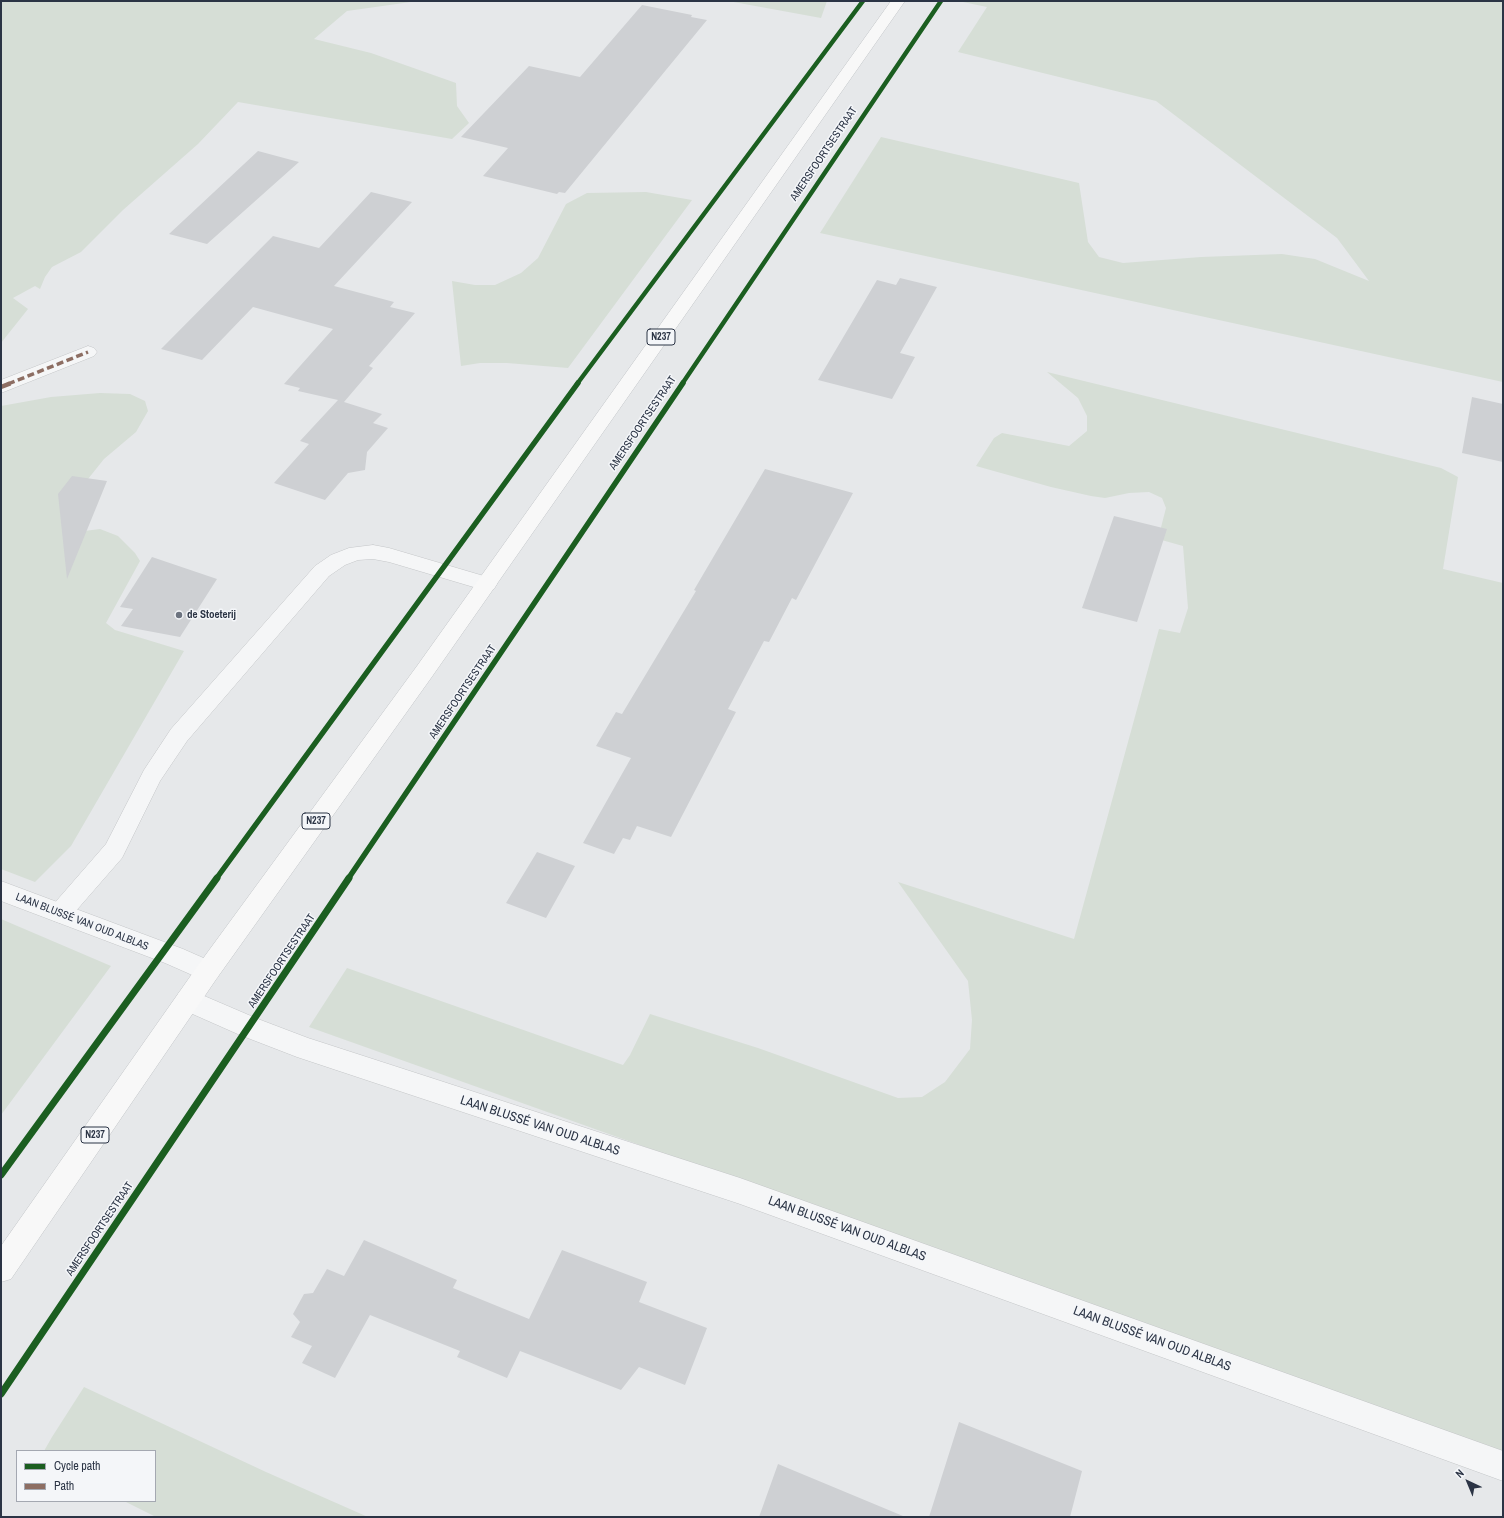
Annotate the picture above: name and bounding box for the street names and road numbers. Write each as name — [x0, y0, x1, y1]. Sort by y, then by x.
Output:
street label: AMERSFOORTSESTRAAT — [788, 105, 860, 203]
road number: N237 — [647, 329, 675, 345]
street label: AMERSFOORTSESTRAAT — [607, 374, 679, 472]
street label: AMERSFOORTSESTRAAT — [427, 643, 499, 741]
road number: N237 — [302, 813, 330, 829]
street label: LAAN BLUSSÉ VAN OUD ALBLAS — [14, 891, 150, 953]
street label: AMERSFOORTSESTRAAT — [246, 912, 318, 1010]
street label: LAAN BLUSSÉ VAN OUD ALBLAS — [458, 1093, 622, 1159]
road number: N237 — [81, 1127, 109, 1143]
street label: AMERSFOORTSESTRAAT — [64, 1180, 136, 1278]
street label: LAAN BLUSSÉ VAN OUD ALBLAS — [766, 1193, 928, 1265]
street label: LAAN BLUSSÉ VAN OUD ALBLAS — [1071, 1303, 1233, 1375]

